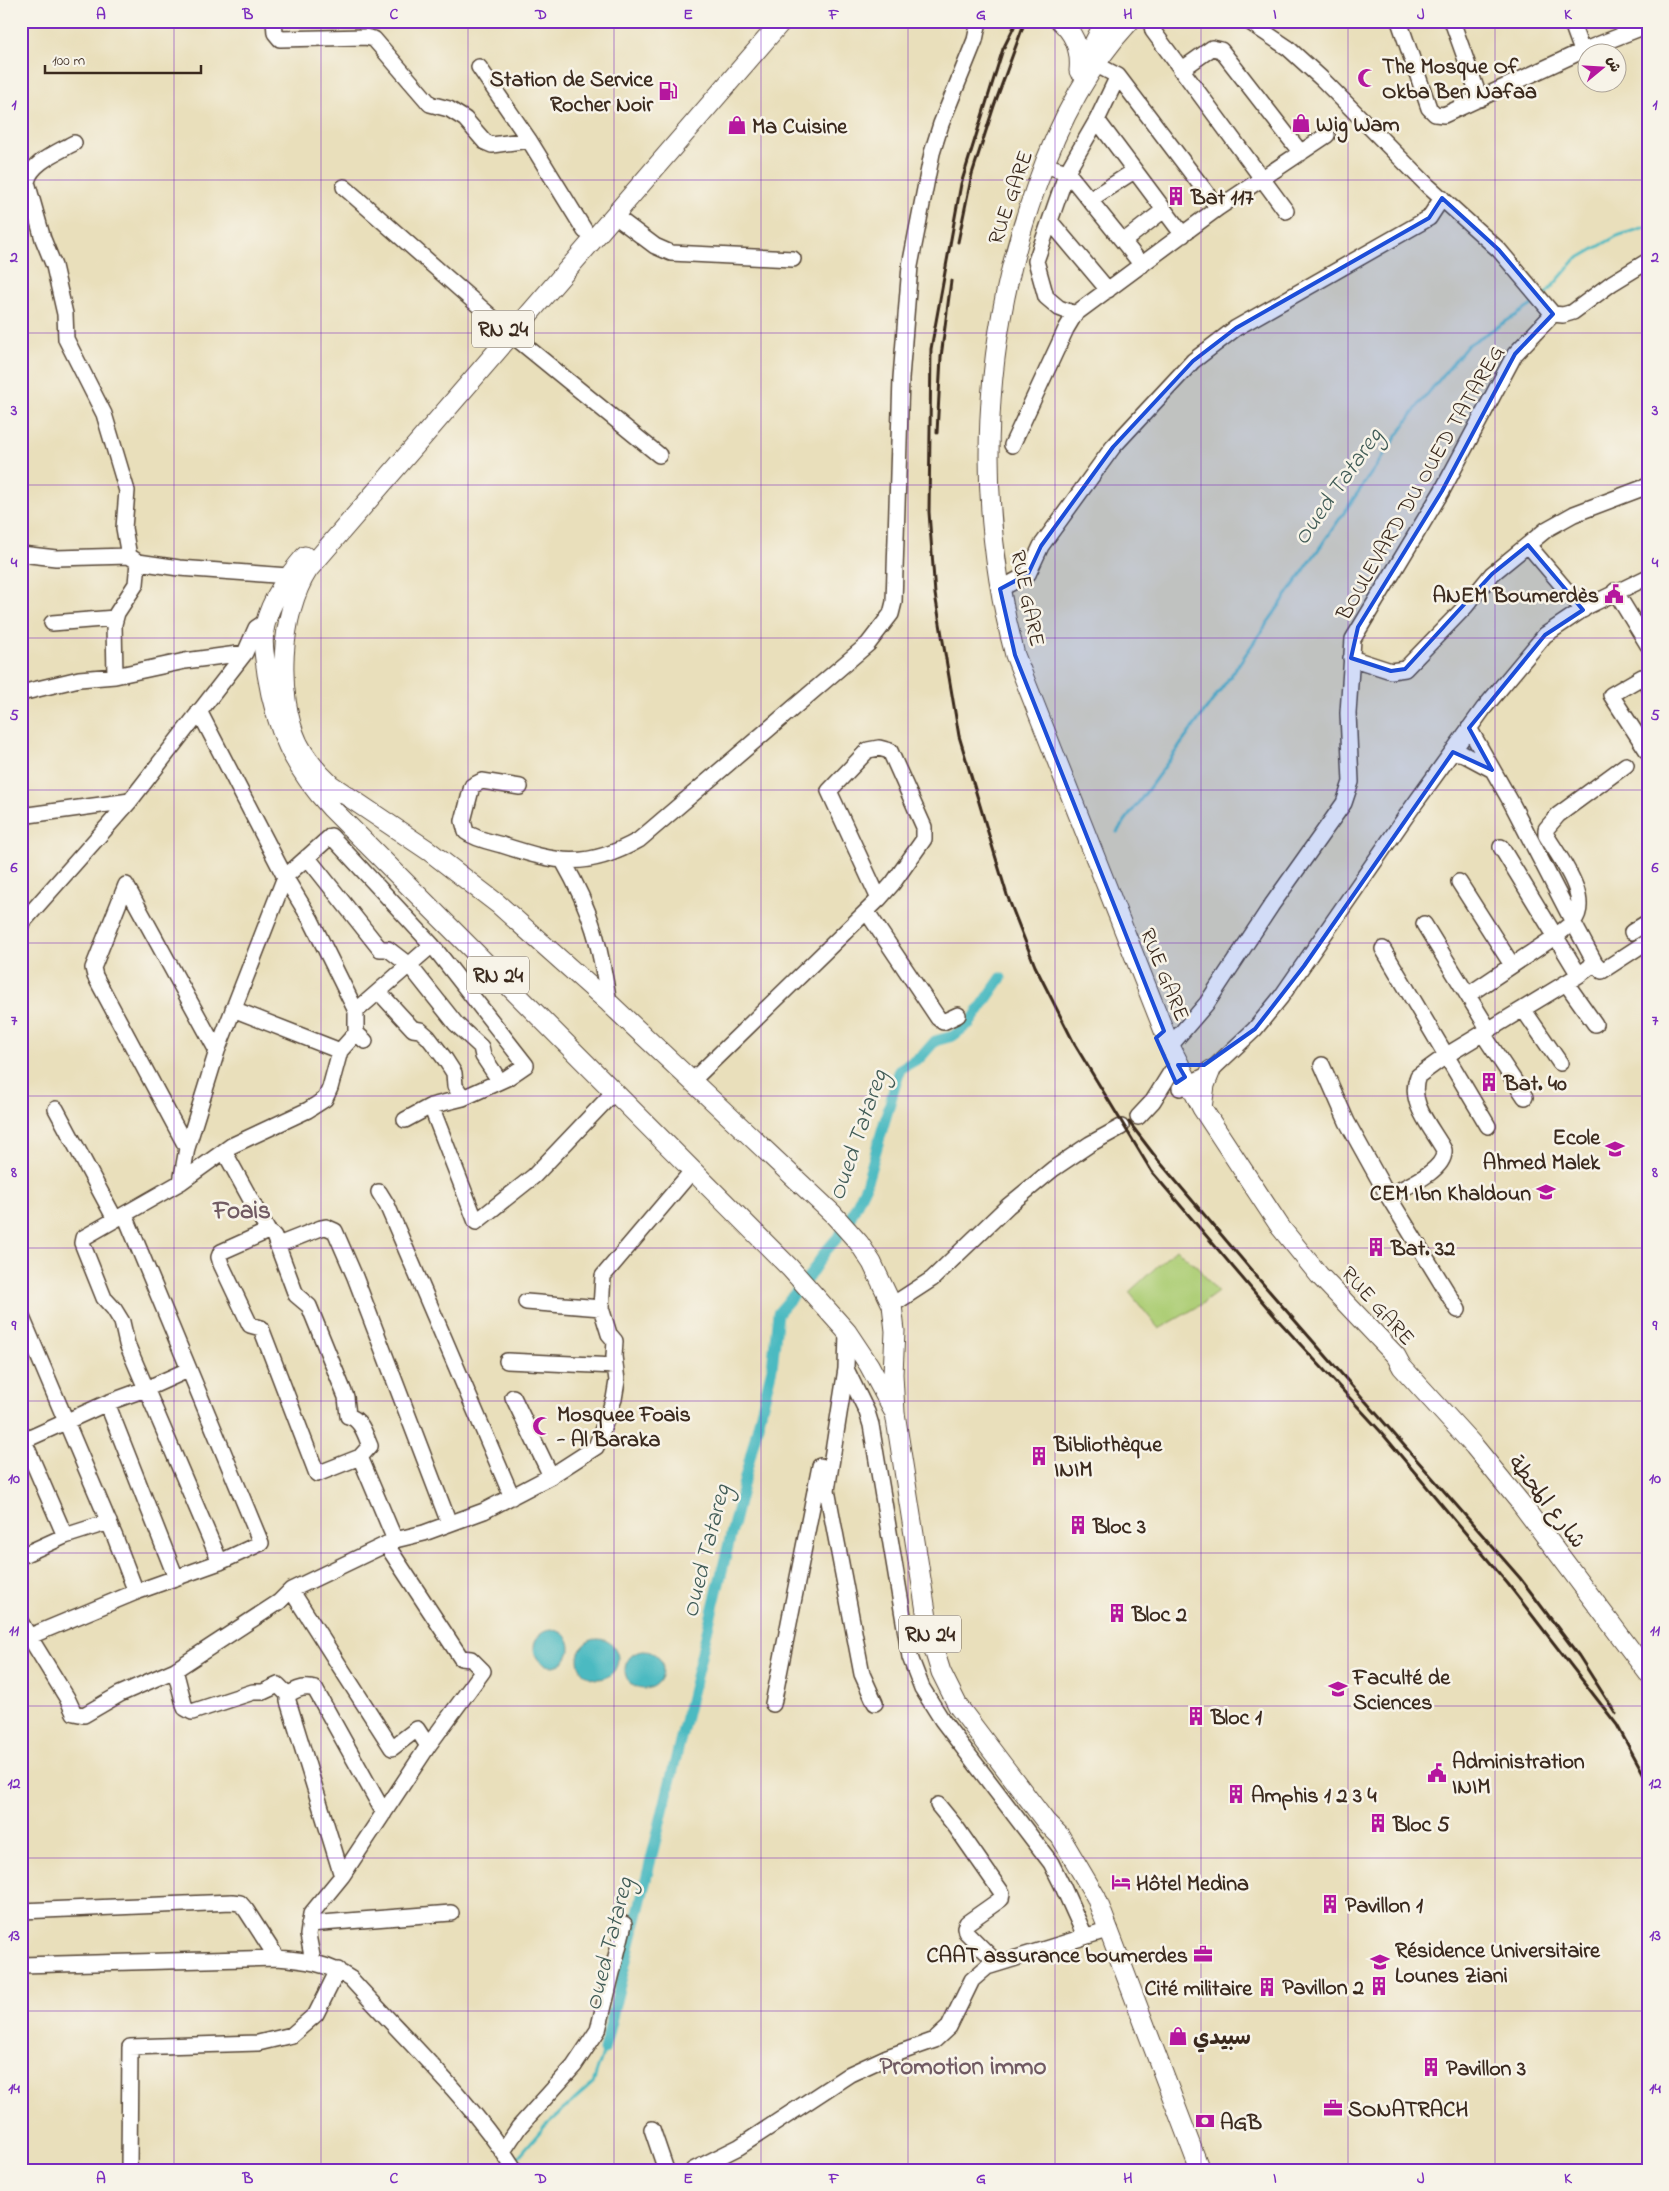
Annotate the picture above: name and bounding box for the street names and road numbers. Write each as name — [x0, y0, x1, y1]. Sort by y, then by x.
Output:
street label: RUE GARE — [981, 147, 1043, 249]
road number: RN 24 — [472, 310, 534, 348]
street label: BOULEVARD DU OUED TATAREG — [1329, 340, 1514, 628]
street label: RUE GARE — [1000, 547, 1052, 650]
street label: RUE GARE — [1130, 924, 1196, 1026]
road number: RN 24 — [467, 956, 529, 994]
street label: RUE GARE — [1332, 1260, 1421, 1354]
street label: شارع المحطة — [1499, 1449, 1592, 1556]
road number: RN 24 — [899, 1616, 961, 1652]

